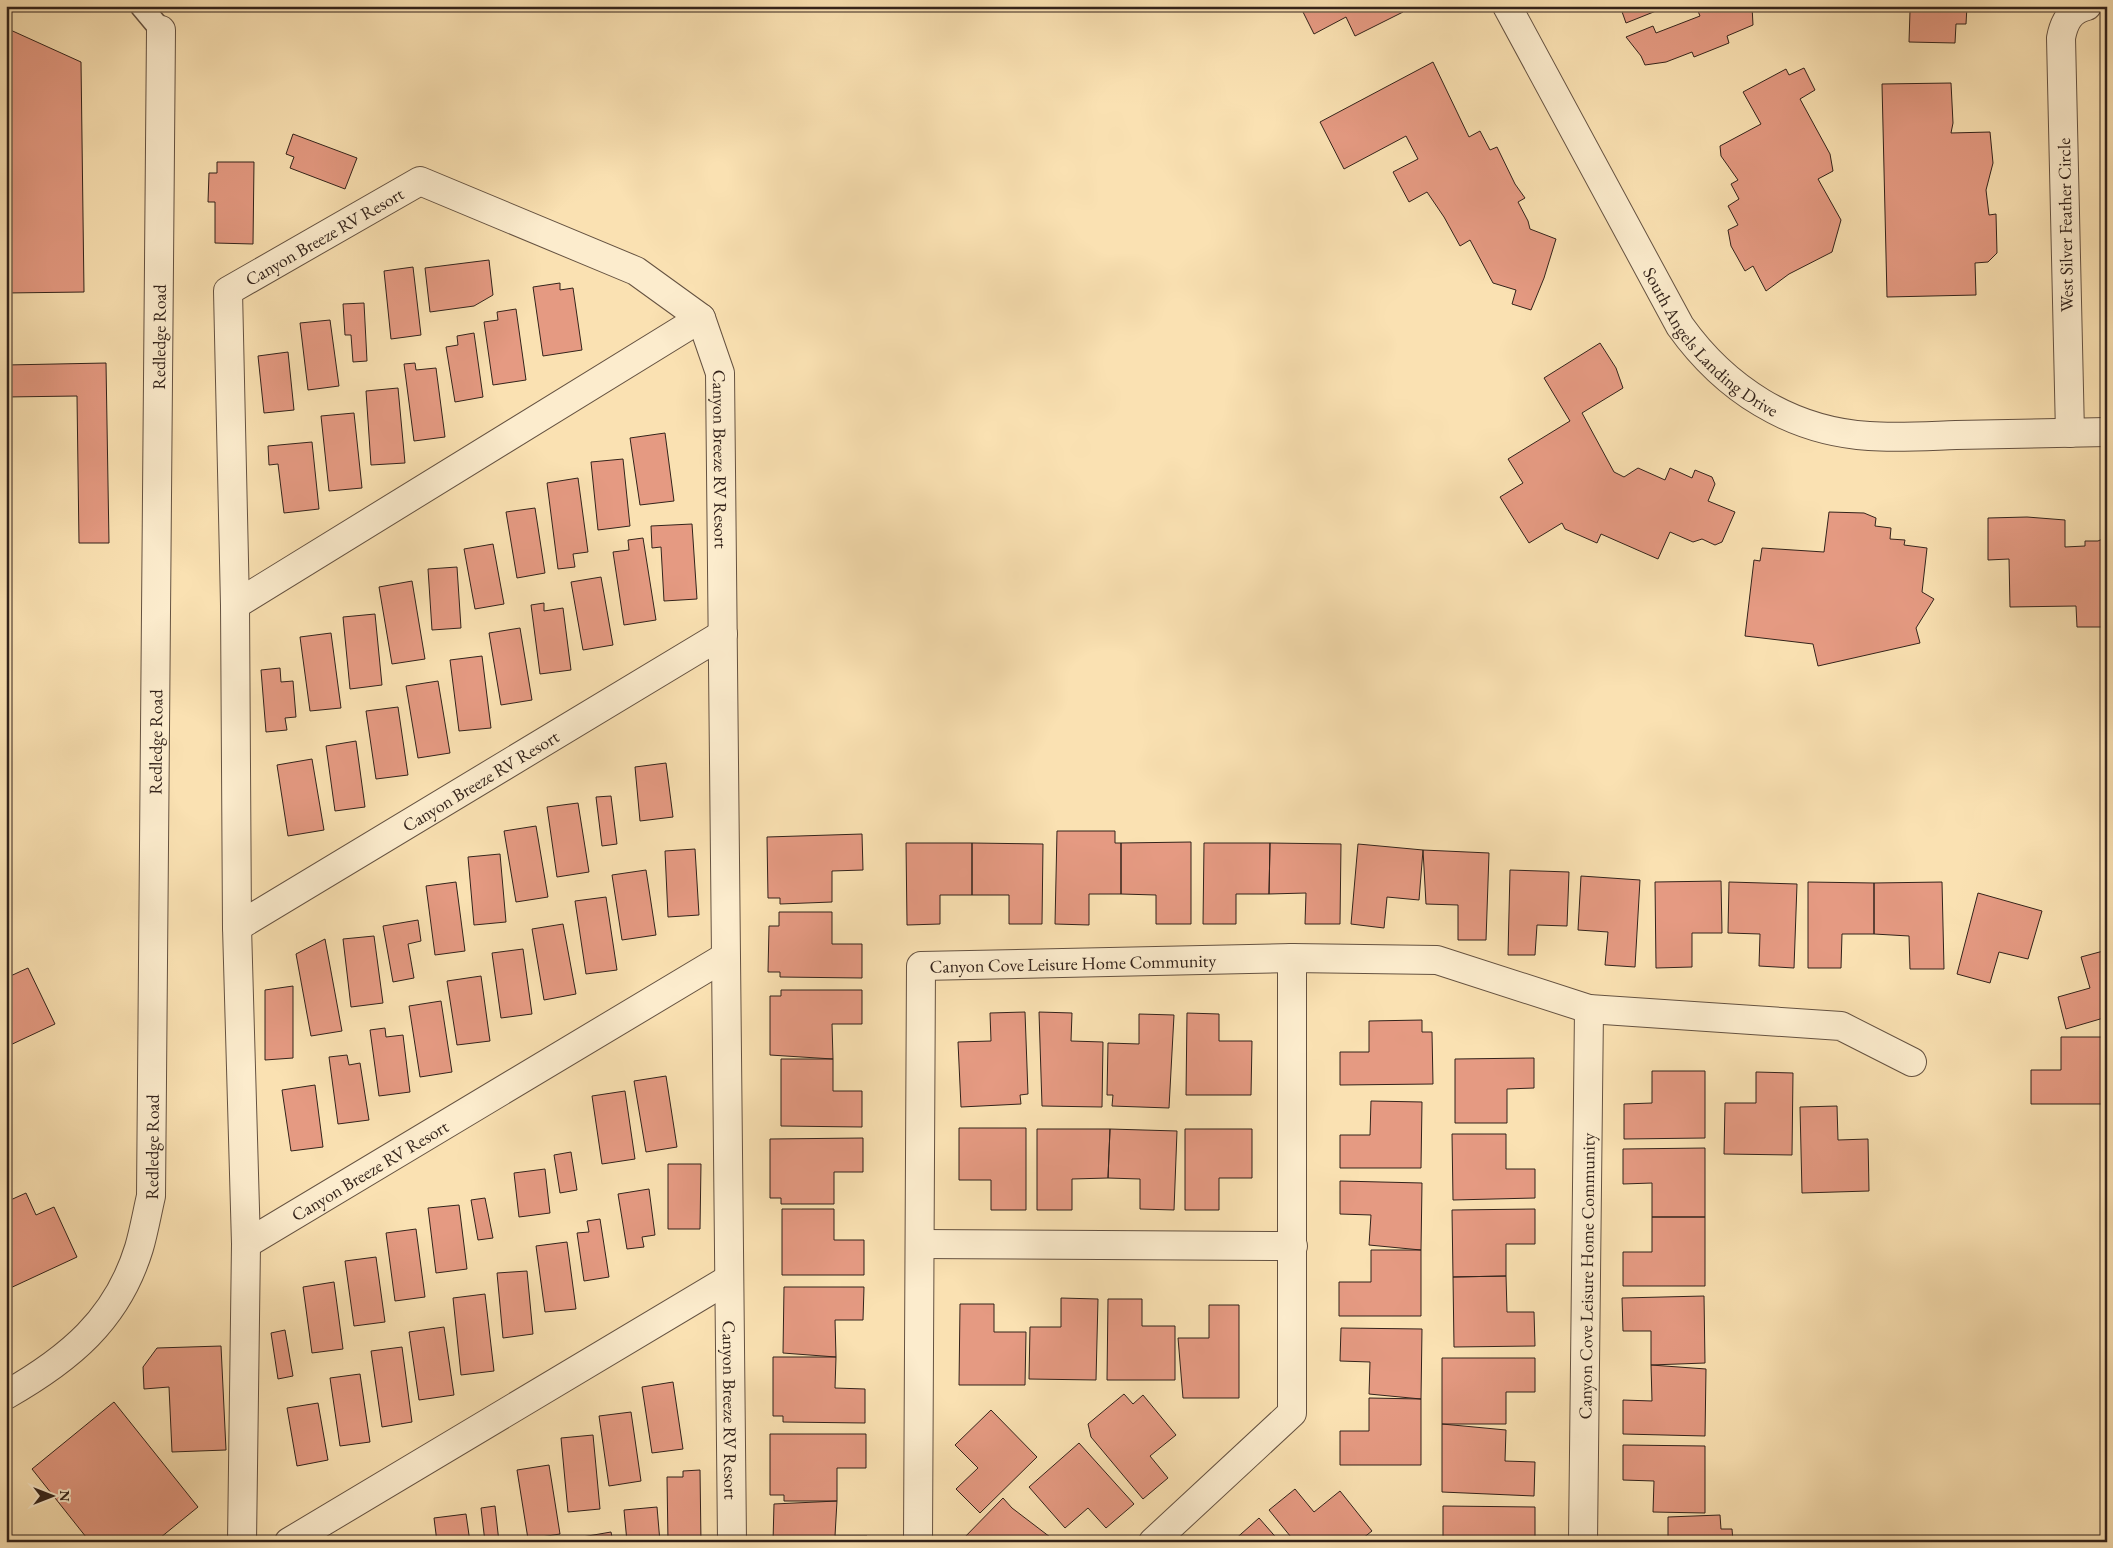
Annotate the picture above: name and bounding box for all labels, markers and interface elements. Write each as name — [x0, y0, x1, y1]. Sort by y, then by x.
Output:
street label: West Silver Feather Circle — [2052, 138, 2078, 312]
street label: Canyon Breeze RV Resort — [241, 181, 408, 290]
street label: South Angels Landing Drive — [1639, 263, 1782, 421]
street label: Redledge Road — [146, 283, 170, 390]
street label: Canyon Breeze RV Resort — [708, 369, 733, 549]
street label: Redledge Road — [143, 688, 167, 795]
street label: Canyon Breeze RV Resort — [398, 724, 563, 836]
street label: Canyon Cove Leisure Home Community — [929, 948, 1217, 977]
street label: Redledge Road — [139, 1093, 163, 1200]
street label: Canyon Breeze RV Resort — [287, 1114, 452, 1226]
street label: Canyon Cove Leisure Home Community — [1573, 1132, 1599, 1419]
street label: Canyon Breeze RV Resort — [718, 1320, 743, 1500]
north arrow — [28, 1470, 78, 1520]
text: N — [56, 1490, 74, 1502]

